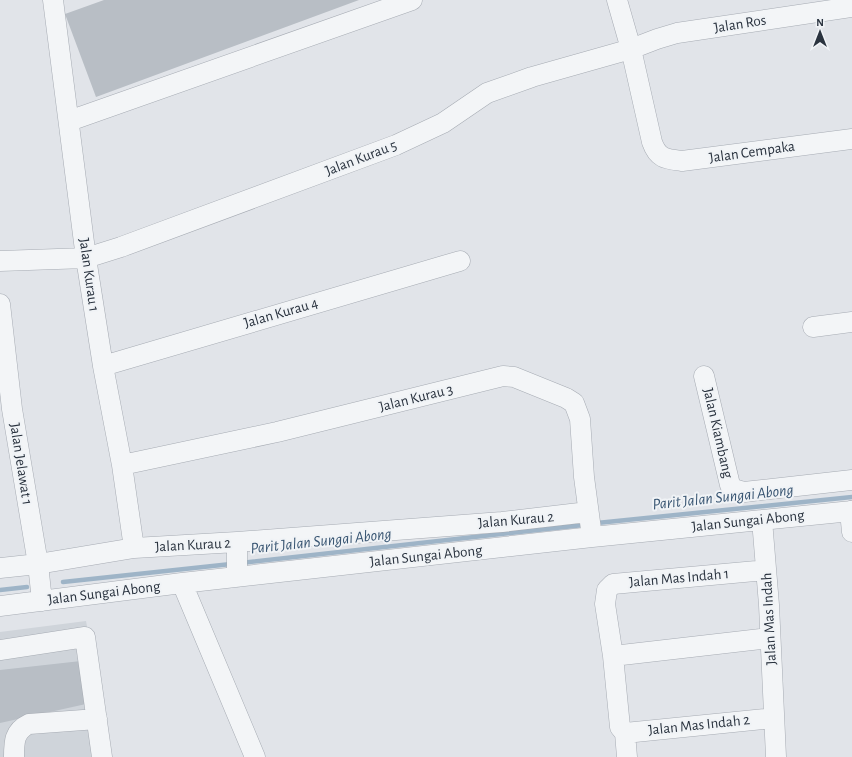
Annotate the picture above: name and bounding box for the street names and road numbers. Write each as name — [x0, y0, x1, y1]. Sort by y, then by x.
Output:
street label: Jalan Ros — [713, 12, 767, 36]
street label: Jalan Kurau 5 — [323, 137, 399, 179]
street label: Jalan Cempaka — [708, 139, 796, 165]
street label: Jalan Kurau 1 — [76, 237, 102, 313]
street label: Jalan Kurau 4 — [242, 295, 320, 331]
street label: Jalan Kurau 3 — [378, 382, 454, 414]
street label: Jalan Kiambang — [700, 386, 736, 480]
street label: Jalan Jelawat 1 — [7, 422, 35, 506]
street label: Jalan Sungai Abong — [691, 508, 806, 534]
street label: Jalan Kurau 2 — [477, 509, 555, 531]
street label: Jalan Kurau 2 — [155, 536, 232, 554]
street label: Jalan Sungai Abong — [369, 543, 484, 569]
street label: Jalan Mas Indah 1 — [628, 566, 730, 590]
street label: Jalan Mas Indah — [759, 572, 779, 666]
street label: Jalan Sungai Abong — [47, 579, 162, 607]
street label: Jalan Mas Indah 2 — [647, 712, 751, 738]

